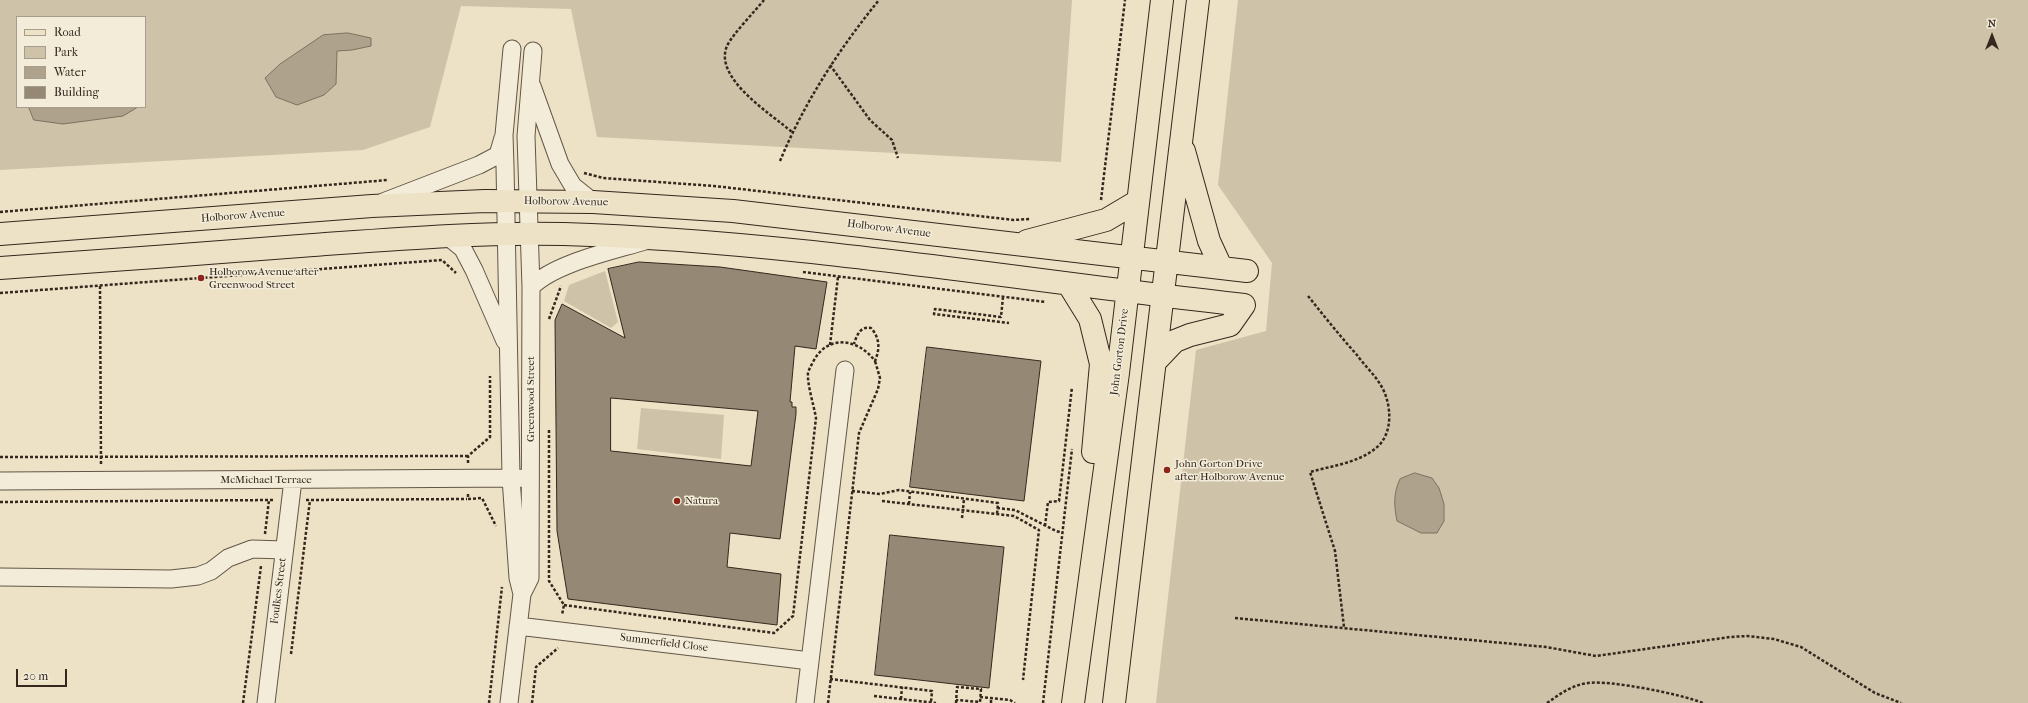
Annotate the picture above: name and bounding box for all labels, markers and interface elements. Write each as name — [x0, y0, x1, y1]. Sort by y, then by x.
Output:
legend — [16, 16, 146, 108]
north arrow — [1972, 16, 2012, 56]
text: N — [1988, 17, 1996, 30]
text: Road — [54, 25, 81, 39]
text: Park — [54, 45, 78, 59]
text: Water — [54, 65, 86, 79]
text: Building — [54, 85, 99, 99]
street label: Holborow Avenue — [524, 195, 608, 209]
street label: Holborow Avenue — [200, 206, 286, 226]
street label: Holborow Avenue — [846, 217, 932, 241]
place label: Holborow Avenue after Greenwood Street — [209, 265, 318, 291]
marker: Holborow Avenue after Greenwood Street — [196, 273, 206, 283]
street label: John Gorton Drive — [1108, 308, 1132, 396]
street label: Greenwood Street — [524, 356, 538, 442]
place label: John Gorton Drive after Holborow Avenue — [1175, 457, 1284, 483]
marker: John Gorton Drive after Holborow Avenue — [1162, 465, 1172, 475]
street label: McMichael Terrace — [220, 473, 312, 487]
place label: Natura — [685, 494, 718, 508]
marker: Natura — [672, 496, 682, 506]
street label: Foulkes Street — [268, 557, 290, 625]
street label: Summerfield Close — [619, 631, 709, 655]
scale bar — [18, 661, 69, 687]
text: 20 m — [23, 669, 48, 683]

